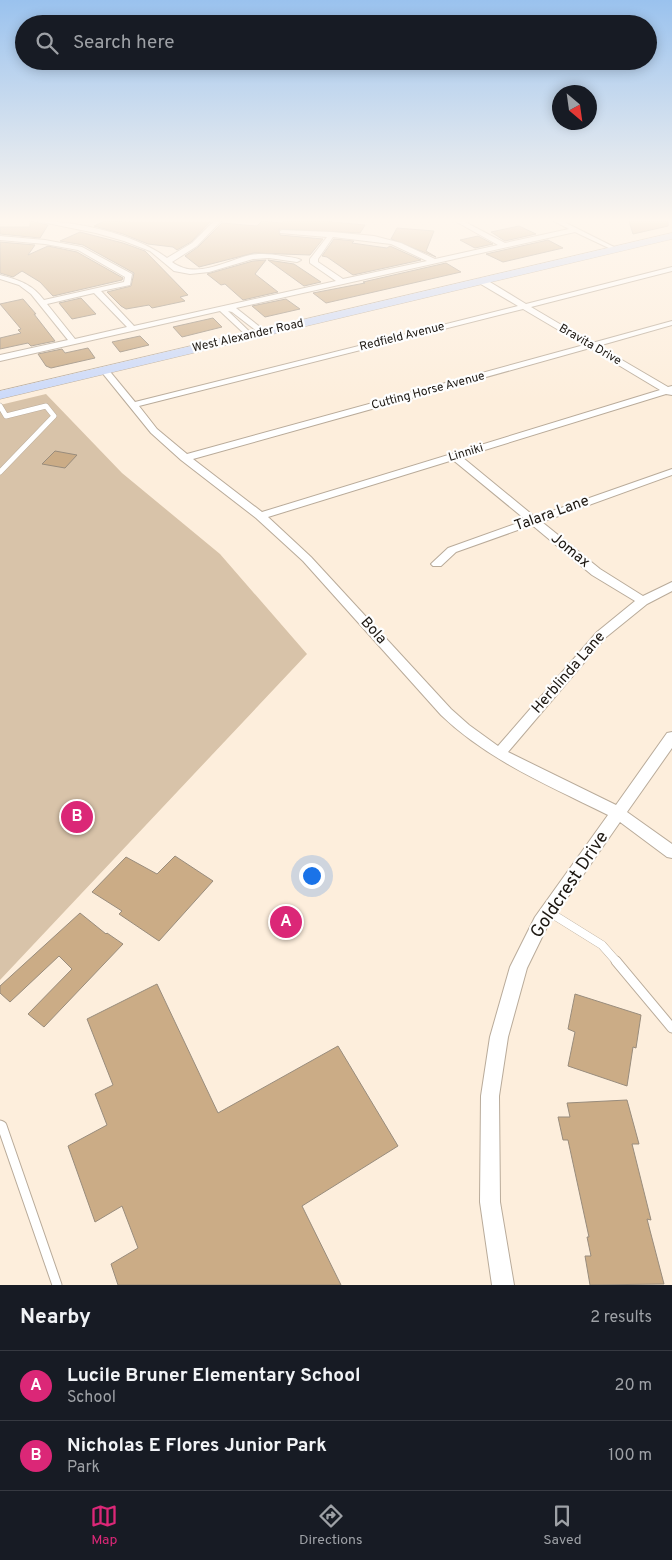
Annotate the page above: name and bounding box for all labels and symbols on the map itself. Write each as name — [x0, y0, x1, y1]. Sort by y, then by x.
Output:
north arrow — [552, 85, 597, 130]
street label: West Alexander Road — [191, 315, 305, 357]
street label: Redfield Avenue — [358, 319, 446, 355]
street label: Bravita Drive — [556, 321, 624, 369]
street label: Cutting Horse Avenue — [370, 368, 486, 414]
street label: Linniki — [446, 440, 486, 466]
street label: Talara Lane — [512, 492, 592, 536]
street label: Jomax — [546, 529, 594, 573]
street label: Bola — [356, 613, 390, 649]
street label: Herblinda Lane — [528, 628, 610, 718]
pin: B — [61, 798, 93, 836]
street label: Goldcrest Drive — [526, 827, 614, 943]
your location — [299, 863, 325, 889]
pin: A — [270, 903, 302, 941]

